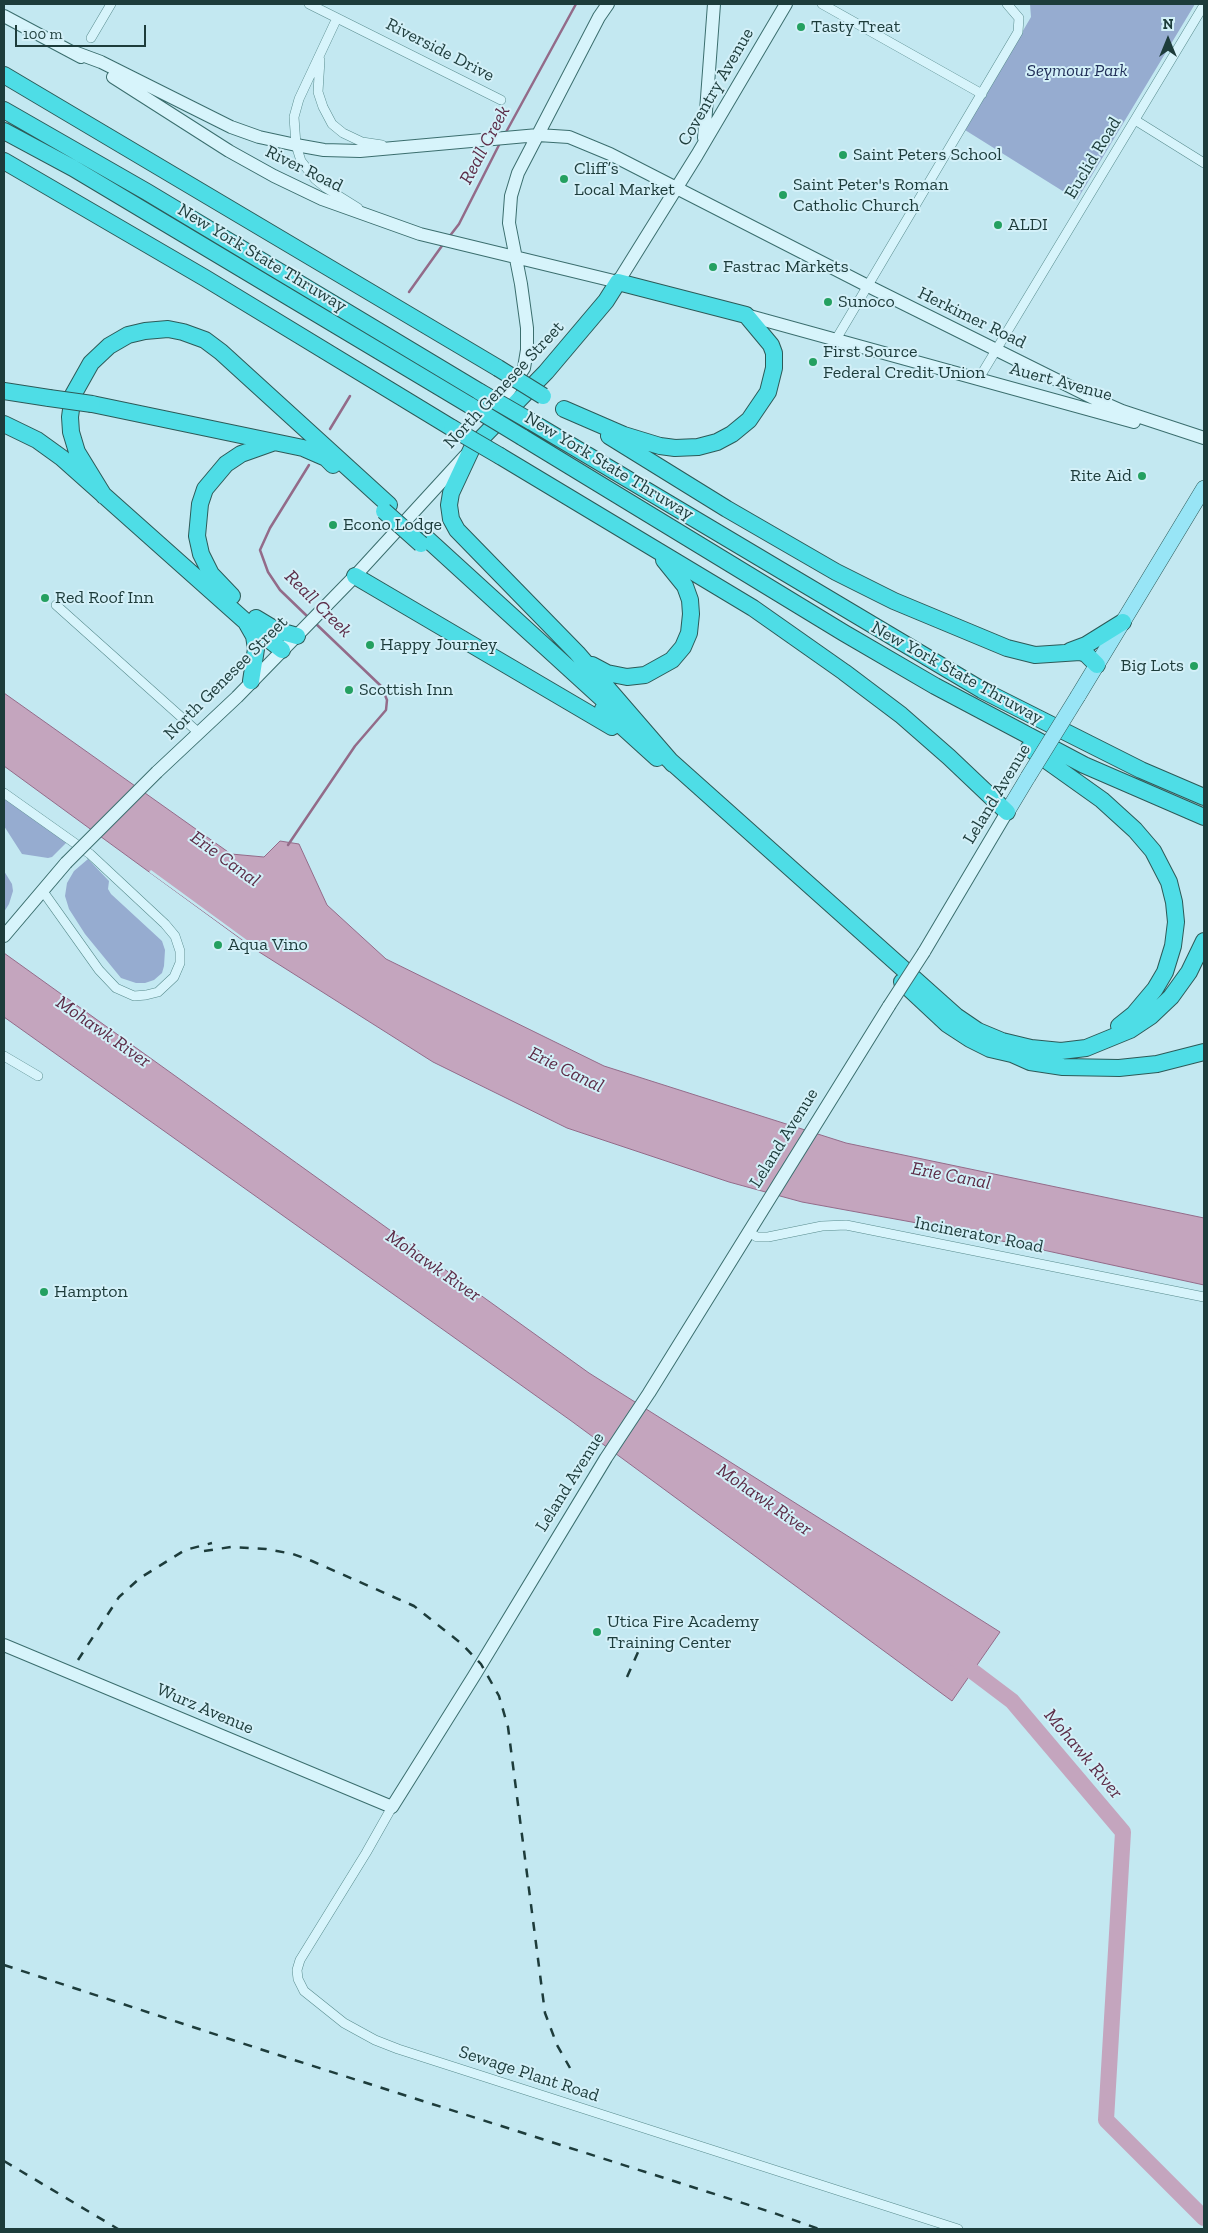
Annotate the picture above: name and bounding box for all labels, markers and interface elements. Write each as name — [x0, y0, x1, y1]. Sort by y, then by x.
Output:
street label: Riverside Drive — [382, 13, 498, 87]
scale bar — [18, 15, 149, 47]
north arrow — [1143, 15, 1193, 65]
place label: Tasty Treat — [811, 16, 900, 38]
text: N — [1163, 16, 1173, 33]
marker: Tasty Treat — [795, 21, 807, 33]
street label: Coventry Avenue — [673, 24, 759, 150]
text: 100 m — [23, 25, 62, 43]
park label: Seymour Park — [1027, 60, 1127, 82]
water label: Reall Creek — [455, 102, 515, 188]
street label: Euclid Road — [1060, 113, 1126, 203]
street label: River Road — [262, 141, 346, 197]
place label: Saint Peters School — [853, 144, 1002, 166]
marker: Saint Peters School — [837, 149, 849, 161]
place label: Cliff’s Local Market — [574, 158, 675, 200]
marker: Cliff’s Local Market — [558, 173, 570, 185]
place label: Saint Peter's Roman Catholic Church — [793, 174, 949, 216]
marker: Saint Peter's Roman Catholic Church — [777, 189, 789, 201]
street label: New York State Thruway — [174, 199, 350, 317]
place label: ALDI — [1008, 214, 1048, 236]
marker: ALDI — [992, 219, 1004, 231]
place label: Fastrac Markets — [723, 256, 849, 278]
marker: Fastrac Markets — [707, 261, 719, 273]
street label: Herkimer Road — [914, 282, 1030, 354]
place label: Sunoco — [838, 291, 895, 313]
marker: Sunoco — [822, 296, 834, 308]
street label: North Genesee Street — [439, 317, 569, 453]
place label: First Source Federal Credit Union — [823, 341, 985, 384]
marker: First Source Federal Credit Union — [807, 356, 819, 368]
street label: Auert Avenue — [1007, 358, 1115, 406]
street label: New York State Thruway — [521, 407, 697, 525]
place label: Rite Aid — [1070, 465, 1132, 487]
marker: Rite Aid — [1136, 470, 1148, 482]
place label: Econo Lodge — [343, 514, 442, 536]
marker: Econo Lodge — [327, 519, 339, 531]
water label: Reall Creek — [280, 566, 356, 642]
place label: Red Roof Inn — [55, 587, 154, 609]
marker: Red Roof Inn — [39, 592, 51, 604]
street label: North Genesee Street — [159, 611, 293, 745]
street label: New York State Thruway — [867, 617, 1047, 729]
place label: Happy Journey — [380, 634, 497, 656]
marker: Happy Journey — [364, 639, 376, 651]
place label: Big Lots — [1121, 655, 1184, 677]
marker: Big Lots — [1188, 660, 1200, 672]
place label: Scottish Inn — [359, 679, 453, 701]
marker: Scottish Inn — [343, 684, 355, 696]
street label: Leland Avenue — [959, 740, 1035, 848]
water label: Erie Canal — [186, 826, 264, 892]
place label: Aqua Vino — [228, 934, 308, 956]
marker: Aqua Vino — [212, 939, 224, 951]
water label: Mohawk River — [51, 991, 155, 1073]
water label: Erie Canal — [525, 1042, 607, 1098]
street label: Leland Avenue — [745, 1084, 823, 1192]
water label: Erie Canal — [909, 1157, 993, 1195]
street label: Incinerator Road — [913, 1212, 1045, 1258]
water label: Mohawk River — [381, 1225, 485, 1307]
place label: Hampton — [54, 1281, 128, 1303]
marker: Hampton — [38, 1286, 50, 1298]
street label: Leland Avenue — [531, 1428, 609, 1536]
water label: Mohawk River — [712, 1459, 816, 1541]
place label: Utica Fire Academy Training Center — [607, 1611, 759, 1654]
marker: Utica Fire Academy Training Center — [591, 1626, 603, 1638]
street label: Wurz Avenue — [153, 1679, 257, 1739]
water label: Mohawk River — [1039, 1704, 1127, 1804]
street label: Sewage Plant Road — [456, 2041, 602, 2107]

